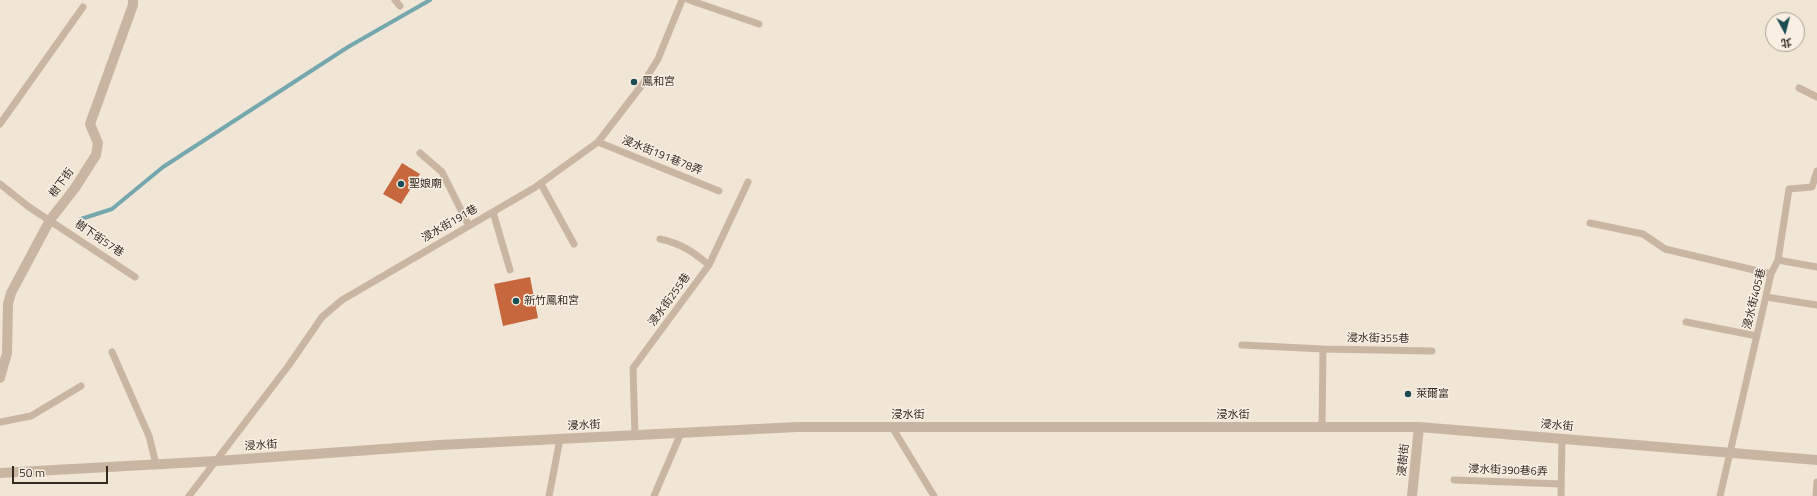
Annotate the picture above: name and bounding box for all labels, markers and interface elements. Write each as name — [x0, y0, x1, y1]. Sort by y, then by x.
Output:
north arrow — [1765, 12, 1805, 52]
text: 北 — [1780, 34, 1793, 52]
place label: 鳳和宮 — [642, 75, 675, 89]
marker: 鳳和宮 — [629, 77, 639, 87]
street label: 浸水街191巷78弄 — [620, 134, 704, 178]
street label: 樹下街 — [47, 166, 77, 200]
place label: 聖娘廟 — [409, 177, 442, 191]
marker: 聖娘廟 — [396, 179, 406, 189]
street label: 浸水街191巷 — [420, 203, 480, 245]
street label: 樹下街57巷 — [72, 218, 126, 260]
street label: 浸水街405巷 — [1741, 267, 1769, 331]
street label: 浸水街255巷 — [646, 271, 694, 329]
place label: 新竹鳳和宮 — [524, 294, 579, 308]
marker: 新竹鳳和宮 — [511, 296, 521, 306]
street label: 浸水街355巷 — [1347, 332, 1409, 346]
place label: 萊爾富 — [1416, 387, 1449, 401]
marker: 萊爾富 — [1403, 389, 1413, 399]
street label: 浸水街 — [892, 408, 924, 422]
street label: 浸水街 — [1217, 408, 1249, 422]
street label: 浸水街 — [1540, 418, 1574, 434]
street label: 浸水街 — [567, 419, 601, 433]
street label: 浸水街 — [244, 438, 278, 454]
street label: 浸樹街 — [1396, 443, 1412, 477]
scale bar — [14, 458, 110, 484]
text: 50 m — [19, 463, 45, 482]
street label: 浸水街390巷6弄 — [1468, 463, 1548, 479]

